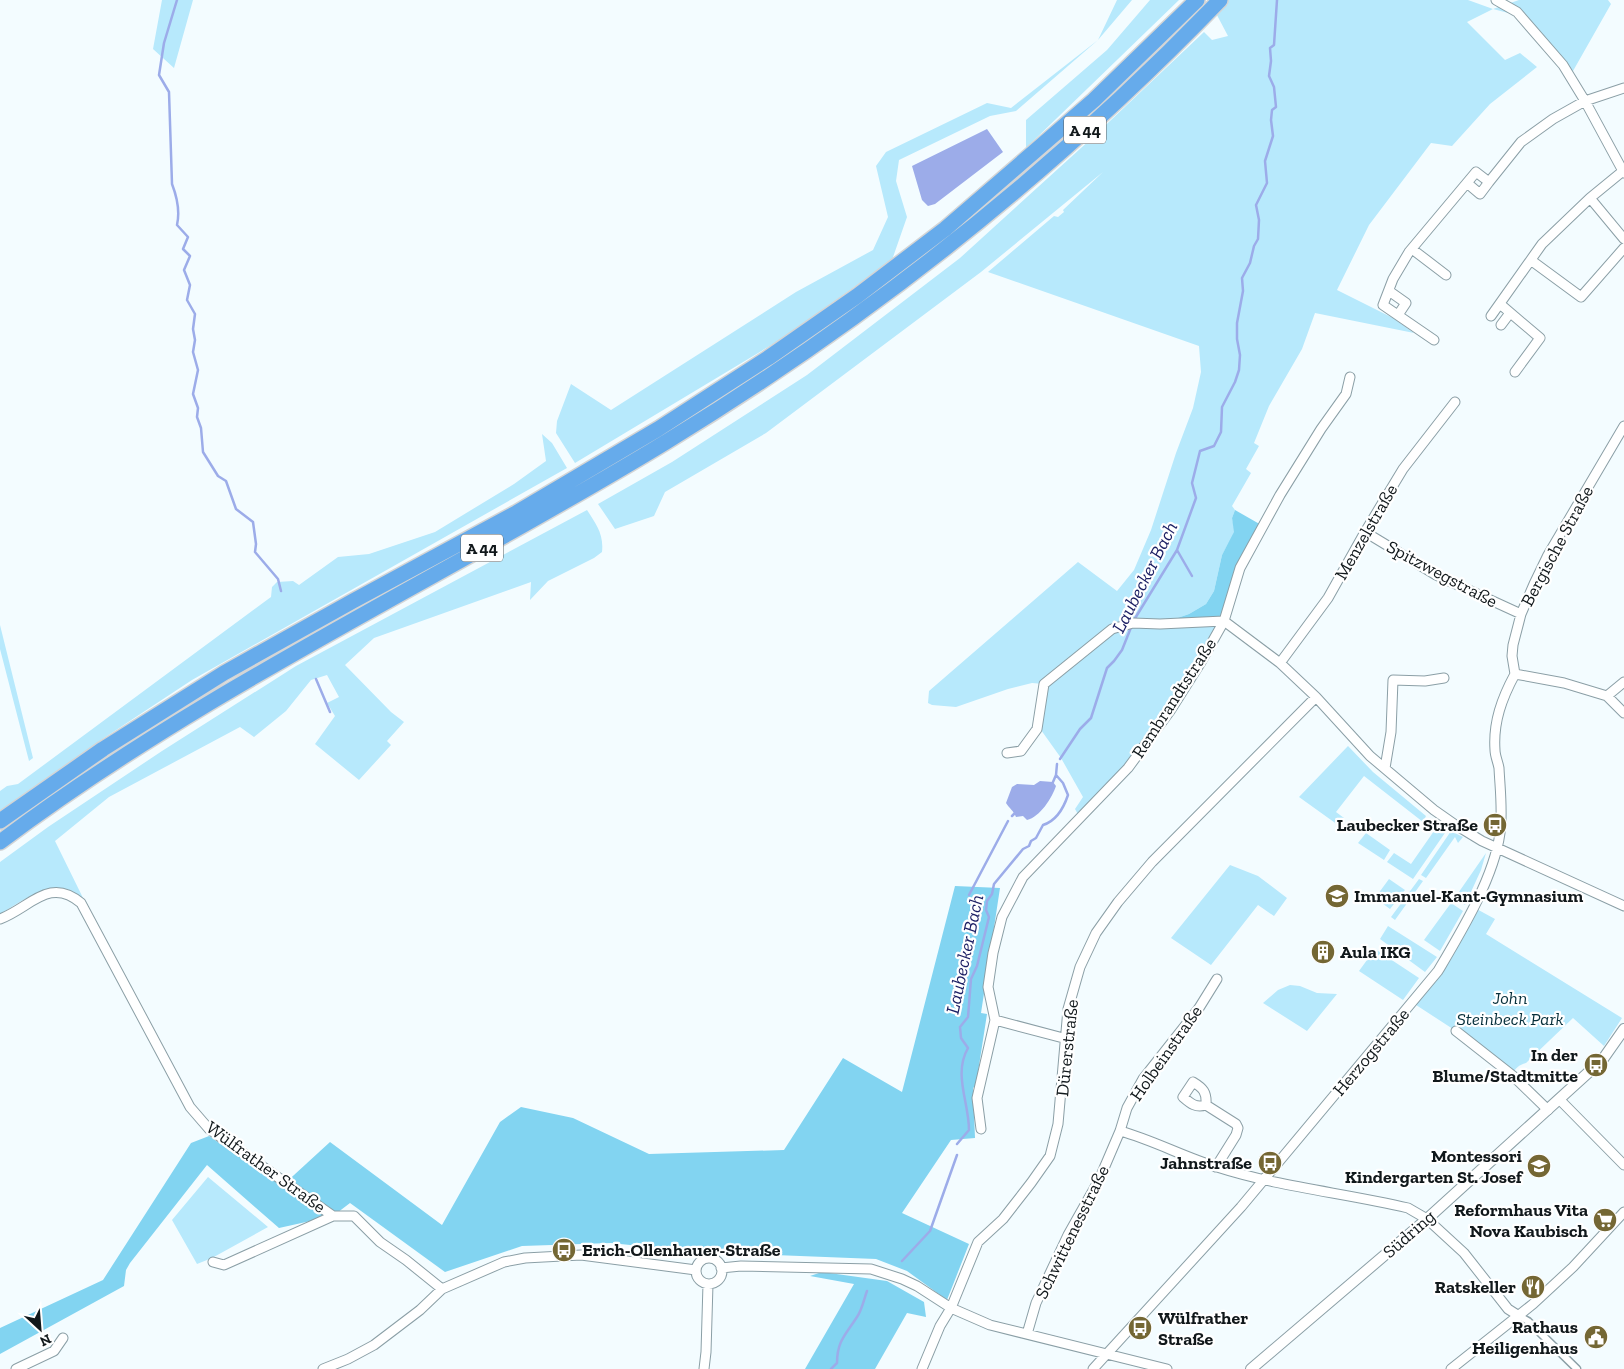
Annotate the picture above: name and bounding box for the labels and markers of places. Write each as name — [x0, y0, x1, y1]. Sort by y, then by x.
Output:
bus stop icon: Laubecker Straße — [1482, 812, 1508, 838]
place label: Laubecker Straße — [1336, 814, 1478, 836]
school or university icon: Immanuel-Kant-Gymnasium — [1324, 883, 1350, 909]
place label: Immanuel-Kant-Gymnasium — [1354, 885, 1584, 907]
building icon: Aula IKG — [1310, 939, 1336, 965]
place label: Aula IKG — [1340, 941, 1410, 963]
place label: In der Blume/Stadtmitte — [1432, 1044, 1578, 1087]
bus stop icon: In der Blume/Stadtmitte — [1583, 1052, 1609, 1078]
place label: Montessori Kindergarten St. Josef — [1345, 1145, 1524, 1188]
bus stop icon: Jahnstraße — [1257, 1150, 1283, 1176]
place label: Jahnstraße — [1160, 1152, 1252, 1174]
school or university icon: Montessori Kindergarten St. Josef — [1526, 1153, 1552, 1179]
place label: Reformhaus Vita Nova Kaubisch — [1454, 1199, 1589, 1242]
supermarket icon: Reformhaus Vita Nova Kaubisch — [1592, 1207, 1618, 1233]
bus stop icon: Erich-Ollenhauer-Straße — [551, 1237, 577, 1263]
place label: Erich-Ollenhauer-Straße — [582, 1239, 781, 1261]
restaurant icon: Ratskeller — [1520, 1274, 1546, 1300]
place label: Ratskeller — [1435, 1276, 1516, 1298]
place label: Wülfrather Straße — [1158, 1307, 1248, 1350]
bus stop icon: Wülfrather Straße — [1127, 1315, 1153, 1341]
place label: Rathaus Heiligenhaus — [1472, 1316, 1578, 1359]
public building icon: Rathaus Heiligenhaus — [1583, 1324, 1609, 1350]

